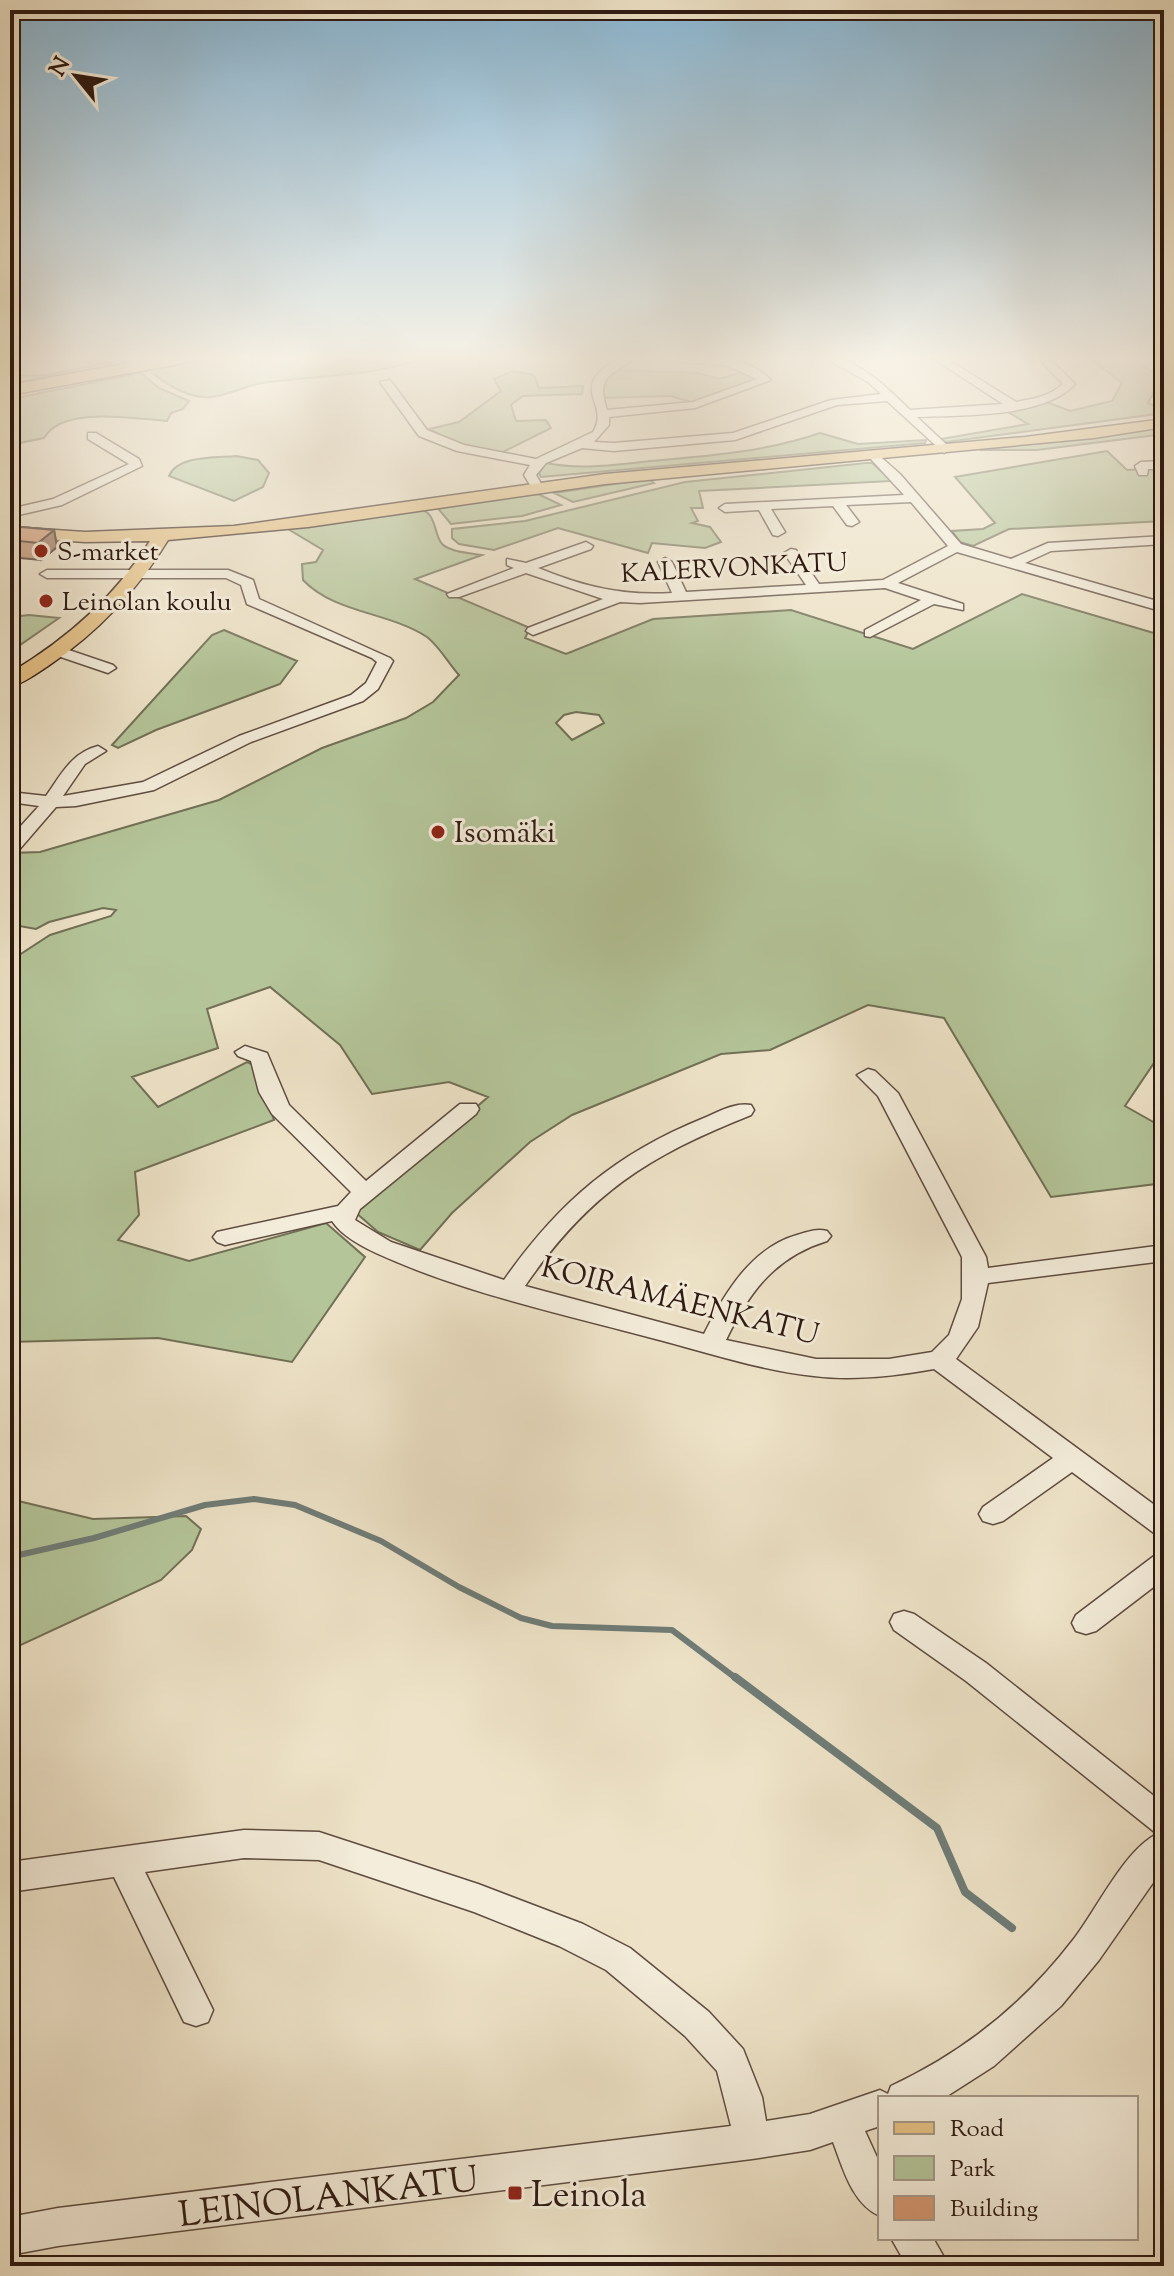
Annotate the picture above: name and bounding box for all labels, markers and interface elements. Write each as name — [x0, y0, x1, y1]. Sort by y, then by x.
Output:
north arrow — [36, 36, 116, 116]
text: N — [43, 52, 80, 83]
place label: S-market — [57, 535, 159, 572]
marker: S-market — [32, 542, 50, 560]
street label: KALERVONKATU — [620, 545, 848, 594]
place label: Leinolan koulu — [62, 585, 231, 622]
marker: Leinolan koulu — [37, 592, 55, 610]
place label: Isomäki — [454, 813, 556, 856]
marker: Isomäki — [429, 823, 447, 841]
street label: KOIRAMÄENKATU — [536, 1247, 823, 1358]
legend — [878, 2096, 1138, 2240]
text: Road — [950, 2113, 1004, 2147]
text: Park — [950, 2153, 996, 2187]
street label: LEINOLANKATU — [176, 2155, 481, 2243]
place label: Leinola — [531, 2171, 647, 2223]
marker: Leinola — [506, 2184, 524, 2202]
text: Building — [950, 2193, 1039, 2227]

